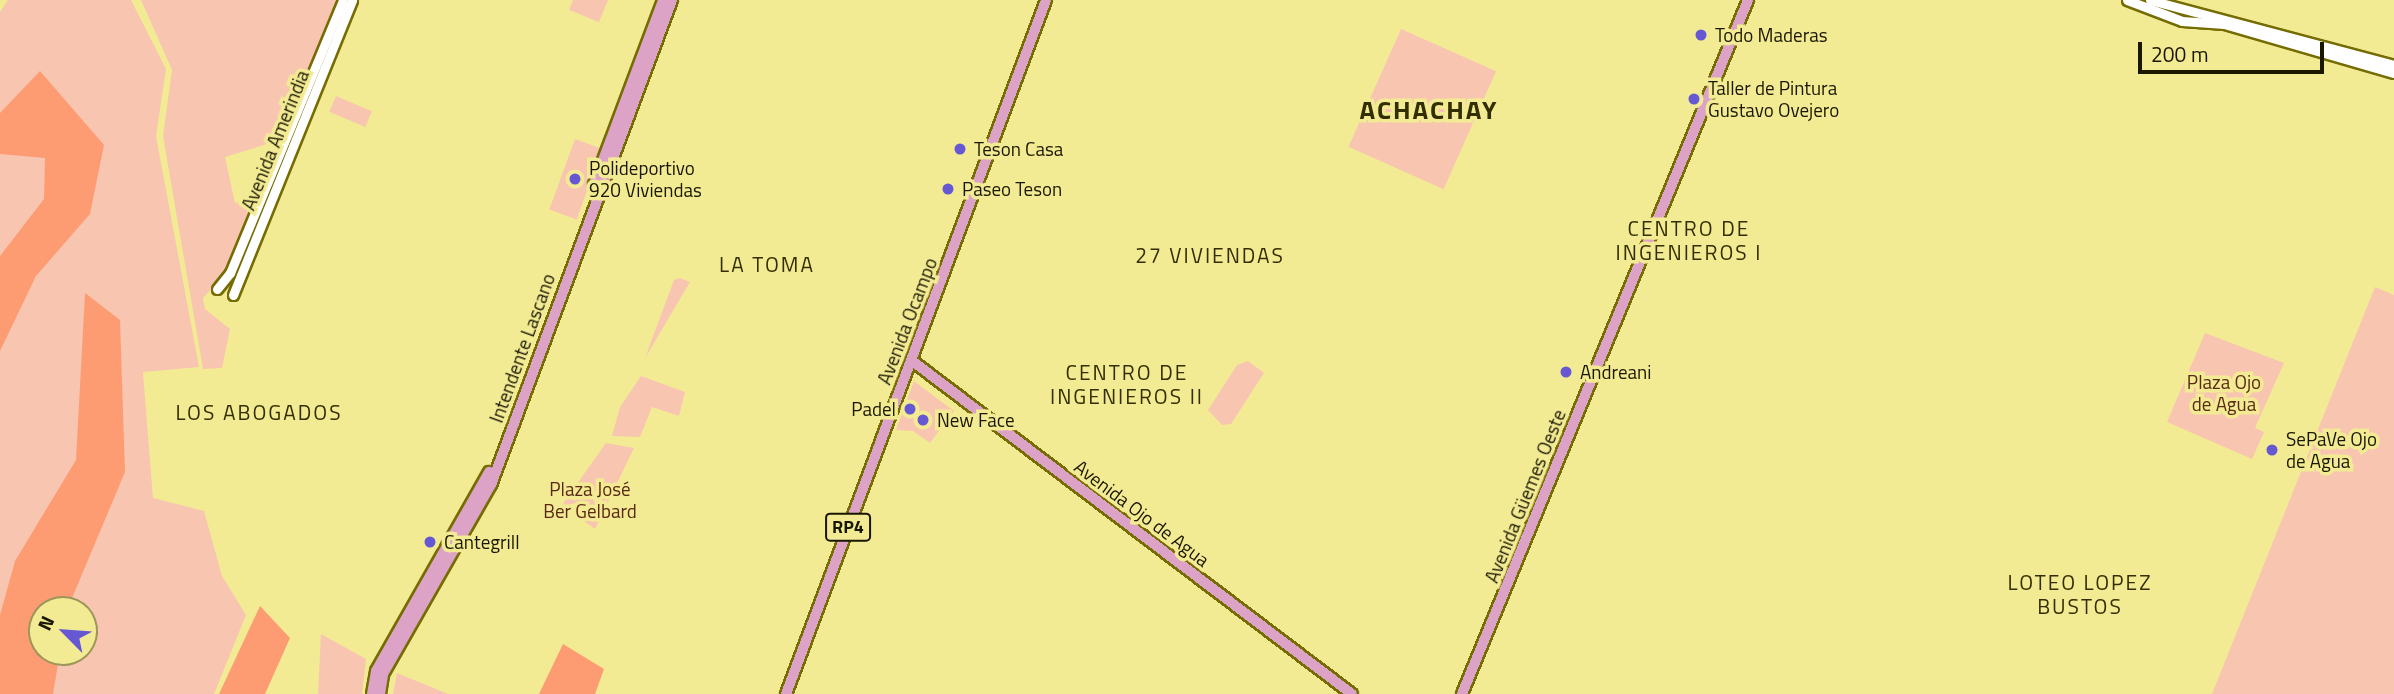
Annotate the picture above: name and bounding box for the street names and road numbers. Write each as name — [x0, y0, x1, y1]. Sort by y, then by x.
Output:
street label: Avenida Amerindia — [236, 67, 314, 213]
street label: Avenida Ocampo — [872, 254, 942, 388]
street label: Intendente Lascano — [484, 270, 560, 426]
street label: Avenida Güemes Oeste — [1480, 406, 1570, 586]
street label: Avenida Ojo de Agua — [1070, 455, 1214, 571]
road number: RP4 — [824, 512, 872, 542]

